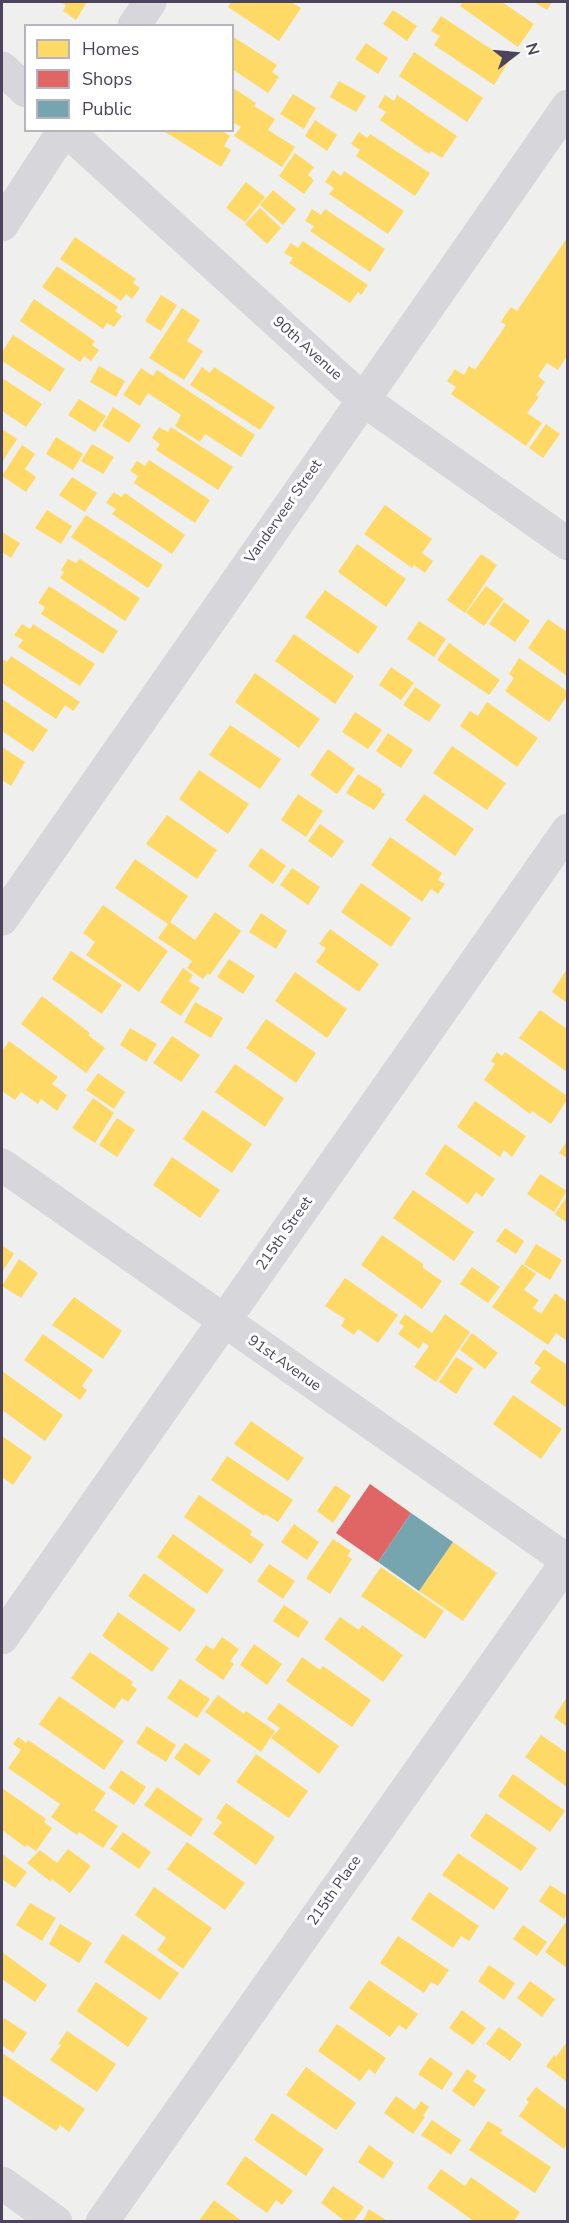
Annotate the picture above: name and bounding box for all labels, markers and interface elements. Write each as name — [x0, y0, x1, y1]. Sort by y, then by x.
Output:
legend — [24, 24, 234, 132]
north arrow — [485, 24, 545, 84]
text: Homes — [82, 37, 139, 61]
text: N — [520, 40, 545, 58]
text: Shops — [82, 67, 132, 91]
text: Public — [82, 97, 132, 121]
street label: 90th Avenue — [269, 313, 345, 385]
street label: Vanderveer Street — [242, 457, 326, 567]
street label: 215th Street — [253, 1194, 317, 1274]
street label: 91st Avenue — [244, 1332, 324, 1396]
street label: 215th Place — [304, 1853, 366, 1929]

